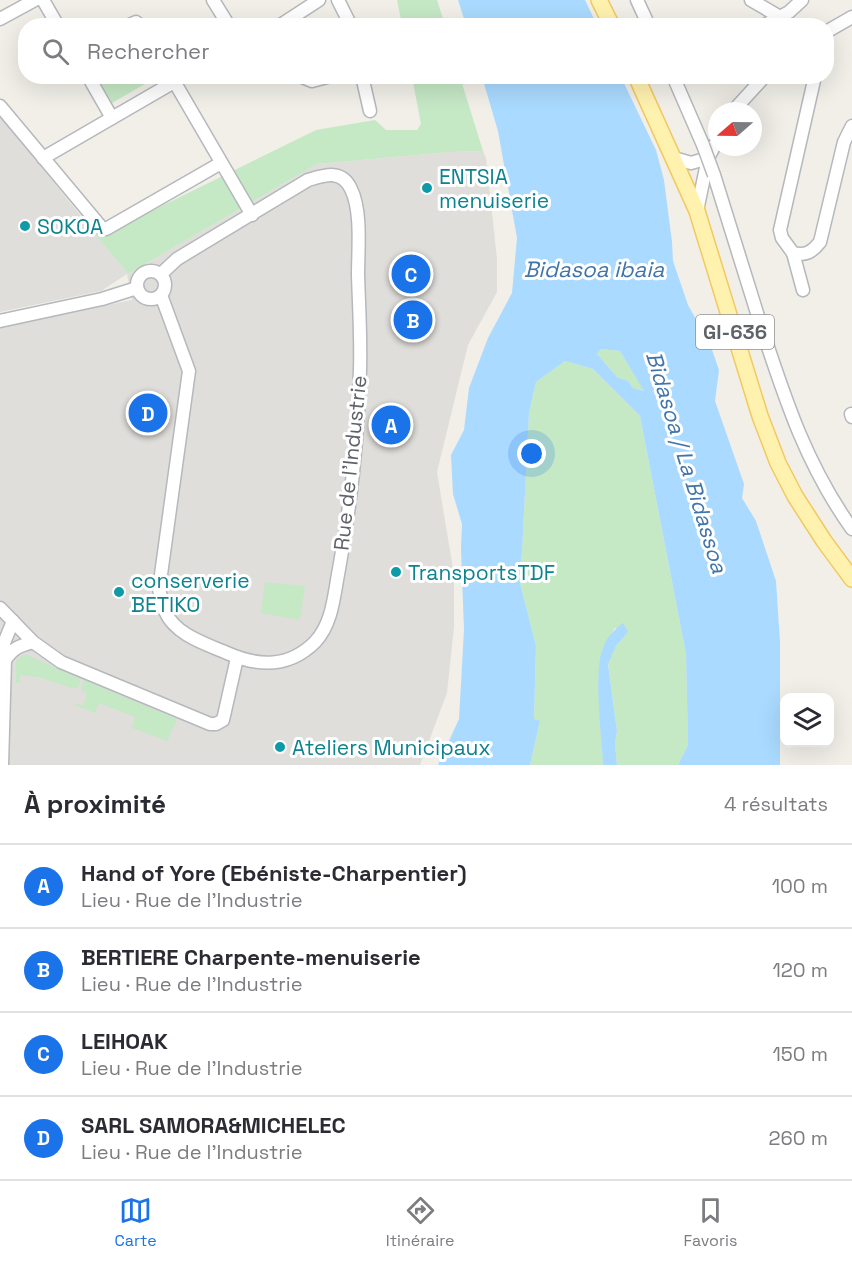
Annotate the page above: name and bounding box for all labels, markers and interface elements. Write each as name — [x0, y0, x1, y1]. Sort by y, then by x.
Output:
search box — [18, 18, 834, 84]
icon: search — [39, 35, 72, 68]
text: Rechercher — [87, 37, 209, 65]
north arrow — [708, 102, 762, 156]
place label: ENTSIA menuiserie — [439, 163, 549, 214]
marker: ENTSIA menuiserie — [420, 181, 434, 195]
place label: SOKOA — [37, 213, 103, 240]
marker: SOKOA — [18, 219, 32, 233]
pin: C — [392, 252, 430, 296]
water label: Bidasoa ibaia — [524, 255, 665, 283]
pin: B — [394, 298, 432, 342]
road number: GI-636 — [696, 315, 774, 349]
water label: Bidasoa / La Bidassoa — [640, 348, 734, 577]
street label: Rue de l'Industrie — [327, 374, 373, 552]
pin: D — [128, 390, 168, 436]
pin: A — [372, 402, 410, 448]
your location — [517, 439, 546, 468]
place label: TransportsTDF — [408, 559, 555, 586]
marker: TransportsTDF — [389, 565, 403, 579]
place label: conserverie BETIKO — [131, 567, 250, 618]
marker: conserverie BETIKO — [112, 585, 126, 599]
map controls — [780, 693, 834, 747]
button: layers — [780, 693, 834, 747]
place label: Ateliers Municipaux — [292, 734, 491, 761]
marker: Ateliers Municipaux — [273, 740, 287, 754]
text: À proximité — [24, 787, 166, 821]
text: 4 résultats — [724, 791, 828, 817]
text: Hand of Yore (Ebéniste-Charpentier) — [81, 859, 466, 887]
text: A — [37, 873, 50, 899]
text: 100 m — [772, 873, 828, 899]
text: Lieu · Rue de l'Industrie — [81, 887, 303, 913]
text: BERTIERE Charpente-menuiserie — [81, 943, 421, 971]
text: B — [37, 957, 50, 983]
text: 120 m — [772, 957, 828, 983]
text: Lieu · Rue de l'Industrie — [81, 971, 303, 997]
text: LEIHOAK — [81, 1027, 168, 1055]
text: C — [37, 1041, 50, 1067]
text: 150 m — [773, 1041, 828, 1067]
text: Lieu · Rue de l'Industrie — [81, 1055, 303, 1081]
text: SARL SAMORA&MICHELEC — [81, 1111, 346, 1139]
text: D — [37, 1125, 50, 1151]
text: 260 m — [769, 1125, 828, 1151]
text: Lieu · Rue de l'Industrie — [81, 1139, 303, 1165]
tab: Carte — [115, 1194, 157, 1251]
tab: Itinéraire — [386, 1194, 454, 1251]
tab: Favoris — [684, 1194, 737, 1251]

